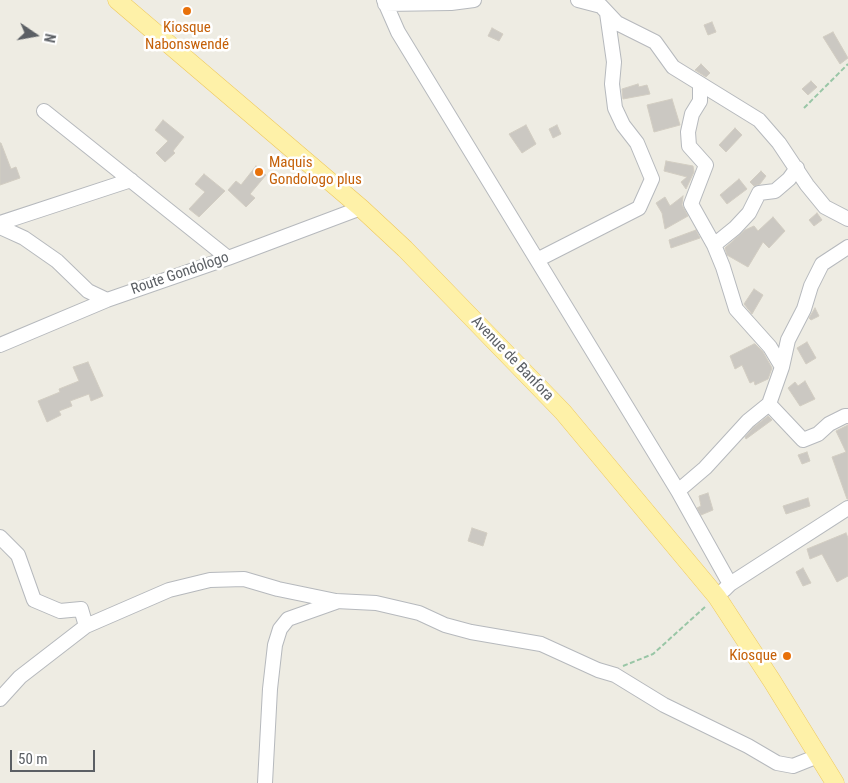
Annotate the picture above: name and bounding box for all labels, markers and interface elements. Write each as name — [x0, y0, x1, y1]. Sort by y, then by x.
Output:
marker: Kiosque Nabonswendé — [181, 5, 193, 17]
north arrow — [10, 10, 60, 60]
place label: Kiosque Nabonswendé — [145, 19, 229, 54]
text: N — [41, 32, 58, 44]
place label: Maquis Gondologo plus — [269, 154, 362, 189]
marker: Maquis Gondologo plus — [253, 166, 265, 178]
street label: Route Gondologo — [129, 249, 231, 299]
street label: Avenue de Banfora — [467, 313, 557, 405]
place label: Kiosque — [729, 647, 777, 665]
marker: Kiosque — [781, 650, 793, 662]
scale bar — [12, 740, 98, 772]
text: 50 m — [18, 750, 48, 768]

